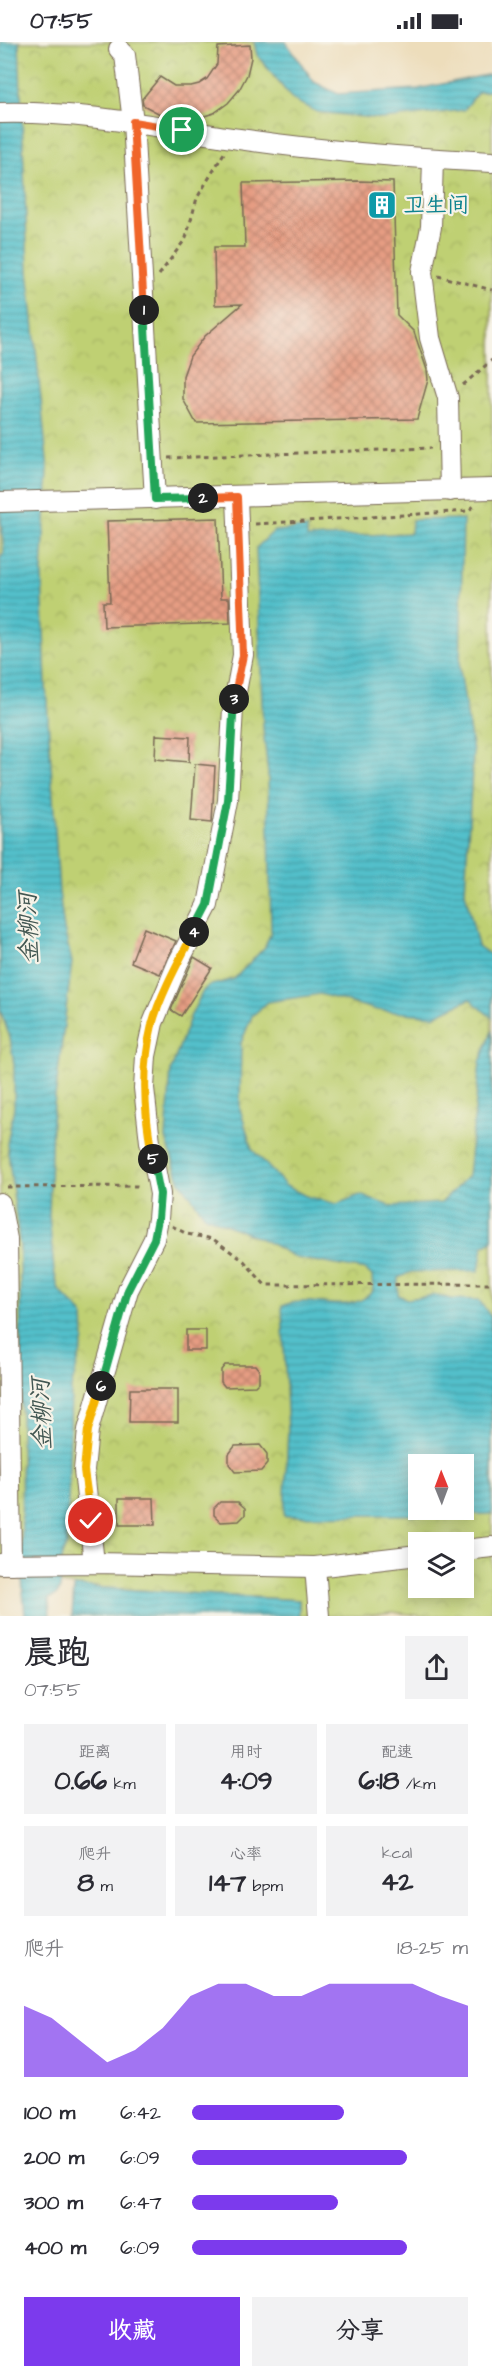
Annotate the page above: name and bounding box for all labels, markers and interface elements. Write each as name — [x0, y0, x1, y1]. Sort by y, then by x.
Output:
text: 07:55 — [30, 6, 92, 37]
pin — [156, 104, 207, 155]
icon: arrive — [165, 113, 198, 146]
building icon: 卫生间 — [366, 189, 398, 221]
place label: 卫生间 — [403, 190, 469, 221]
pin: 1 — [129, 295, 159, 325]
text: 1 — [143, 299, 145, 321]
pin: 2 — [188, 483, 218, 513]
text: 2 — [198, 487, 208, 509]
pin: 3 — [219, 684, 249, 714]
text: 3 — [230, 688, 238, 710]
water label: 金柳河 — [11, 887, 47, 965]
pin: 4 — [179, 917, 209, 947]
text: 4 — [189, 921, 199, 943]
pin: 5 — [138, 1144, 168, 1174]
text: 5 — [147, 1148, 159, 1170]
pin: 6 — [86, 1371, 116, 1401]
water label: 金柳河 — [24, 1373, 60, 1451]
text: 6 — [96, 1375, 106, 1397]
north arrow — [408, 1454, 474, 1520]
map controls — [408, 1454, 474, 1598]
pin — [65, 1495, 116, 1546]
icon: check — [74, 1504, 107, 1537]
button: layers — [408, 1532, 474, 1598]
text: 晨跑 — [24, 1630, 90, 1676]
button: share — [405, 1636, 468, 1699]
text: 07:55 — [24, 1676, 81, 1704]
text: 距离 — [79, 1741, 111, 1763]
text: 用时 — [230, 1741, 262, 1763]
text: 配速 — [381, 1741, 413, 1763]
text: 0.66 — [54, 1763, 107, 1799]
text: 4:09 — [219, 1763, 273, 1799]
text: 6:18 — [359, 1763, 399, 1799]
text: km — [107, 1773, 136, 1795]
text: /km — [399, 1773, 435, 1795]
text: kcal — [382, 1842, 412, 1864]
text: 爬升 — [79, 1843, 111, 1865]
text: 心率 — [230, 1843, 262, 1865]
text: 42 — [381, 1864, 413, 1900]
text: 8 — [77, 1865, 94, 1901]
text: 147 — [209, 1865, 246, 1901]
text: m — [94, 1875, 113, 1897]
text: bpm — [246, 1875, 283, 1897]
text: 18–25 m — [397, 1934, 468, 1962]
text: 爬升 — [24, 1935, 64, 1963]
text: 100 m — [24, 2099, 75, 2127]
text: 6:42 — [120, 2099, 161, 2127]
text: 200 m — [24, 2144, 84, 2172]
text: 6:09 — [120, 2144, 160, 2172]
text: 300 m — [24, 2189, 83, 2217]
text: 6:47 — [120, 2189, 162, 2217]
text: 400 m — [24, 2234, 86, 2262]
text: 6:09 — [120, 2234, 160, 2262]
button: 收藏 — [24, 2297, 240, 2366]
button: 分享 — [252, 2297, 468, 2366]

